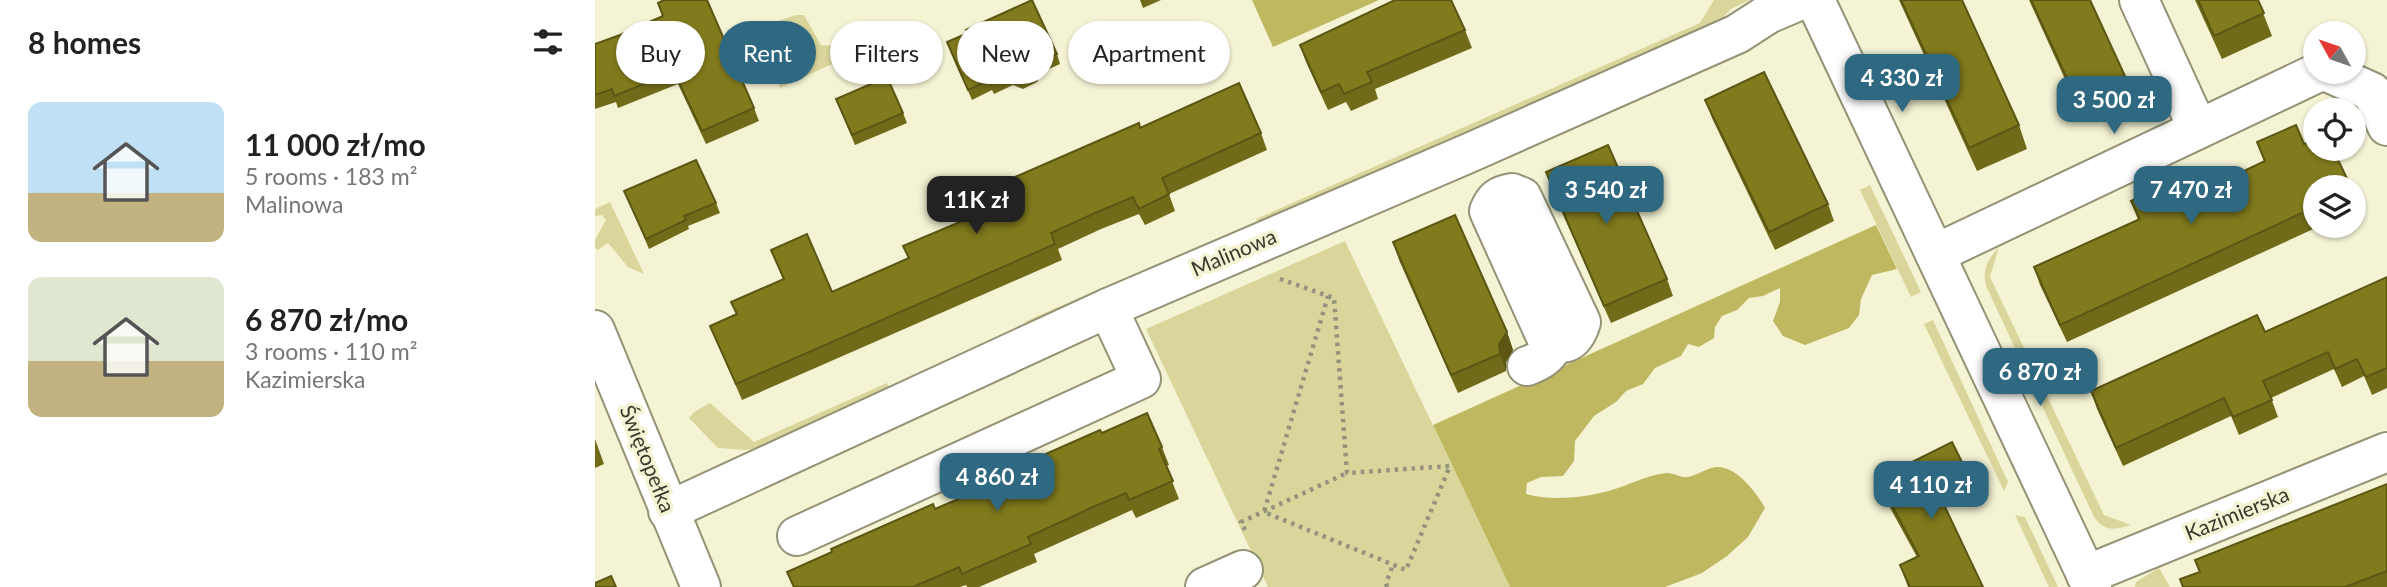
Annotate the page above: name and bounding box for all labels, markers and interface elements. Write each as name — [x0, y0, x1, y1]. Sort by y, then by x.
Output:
chip: Buy — [616, 21, 705, 84]
chip: Rent — [719, 21, 816, 84]
chip: Filters — [830, 21, 943, 84]
chip: New — [957, 21, 1054, 84]
chip: Apartment — [1068, 21, 1230, 84]
north arrow — [2303, 21, 2366, 84]
map controls — [2303, 21, 2366, 238]
icon: filters — [529, 23, 567, 61]
text: 8 homes — [28, 24, 141, 60]
pin: 4 330 zł — [1830, 54, 1974, 114]
text: 4 330 zł — [1861, 63, 1943, 91]
pin: 3 500 zł — [2042, 76, 2186, 136]
text: 3 500 zł — [2073, 85, 2155, 113]
button: locate — [2303, 98, 2366, 161]
text: 11 000 zł/mo — [245, 126, 426, 162]
icon: home — [84, 130, 168, 214]
text: 5 rooms · 183 m² — [245, 162, 417, 190]
pin: 3 540 zł — [1534, 166, 1678, 226]
pin: 7 470 zł — [2119, 166, 2263, 226]
text: 3 540 zł — [1565, 175, 1647, 203]
text: 7 470 zł — [2150, 175, 2232, 203]
button: layers — [2303, 175, 2366, 238]
pin: 11K zł — [919, 176, 1033, 236]
text: 11K zł — [943, 185, 1009, 213]
text: Malinowa — [245, 190, 343, 218]
street label: Malinowa — [1187, 223, 1280, 281]
text: 6 870 zł/mo — [245, 301, 408, 337]
icon: home — [84, 305, 168, 389]
text: 3 rooms · 110 m² — [245, 337, 417, 365]
pin: 6 870 zł — [1968, 348, 2112, 408]
text: 6 870 zł — [1999, 357, 2081, 385]
text: Kazimierska — [245, 365, 365, 393]
street label: Świętopełka — [616, 401, 681, 516]
pin: 4 860 zł — [925, 454, 1069, 513]
text: 4 860 zł — [956, 462, 1038, 490]
pin: 4 110 zł — [1859, 462, 2003, 521]
text: 4 110 zł — [1890, 470, 1972, 498]
street label: Kazimierska — [2181, 480, 2292, 545]

